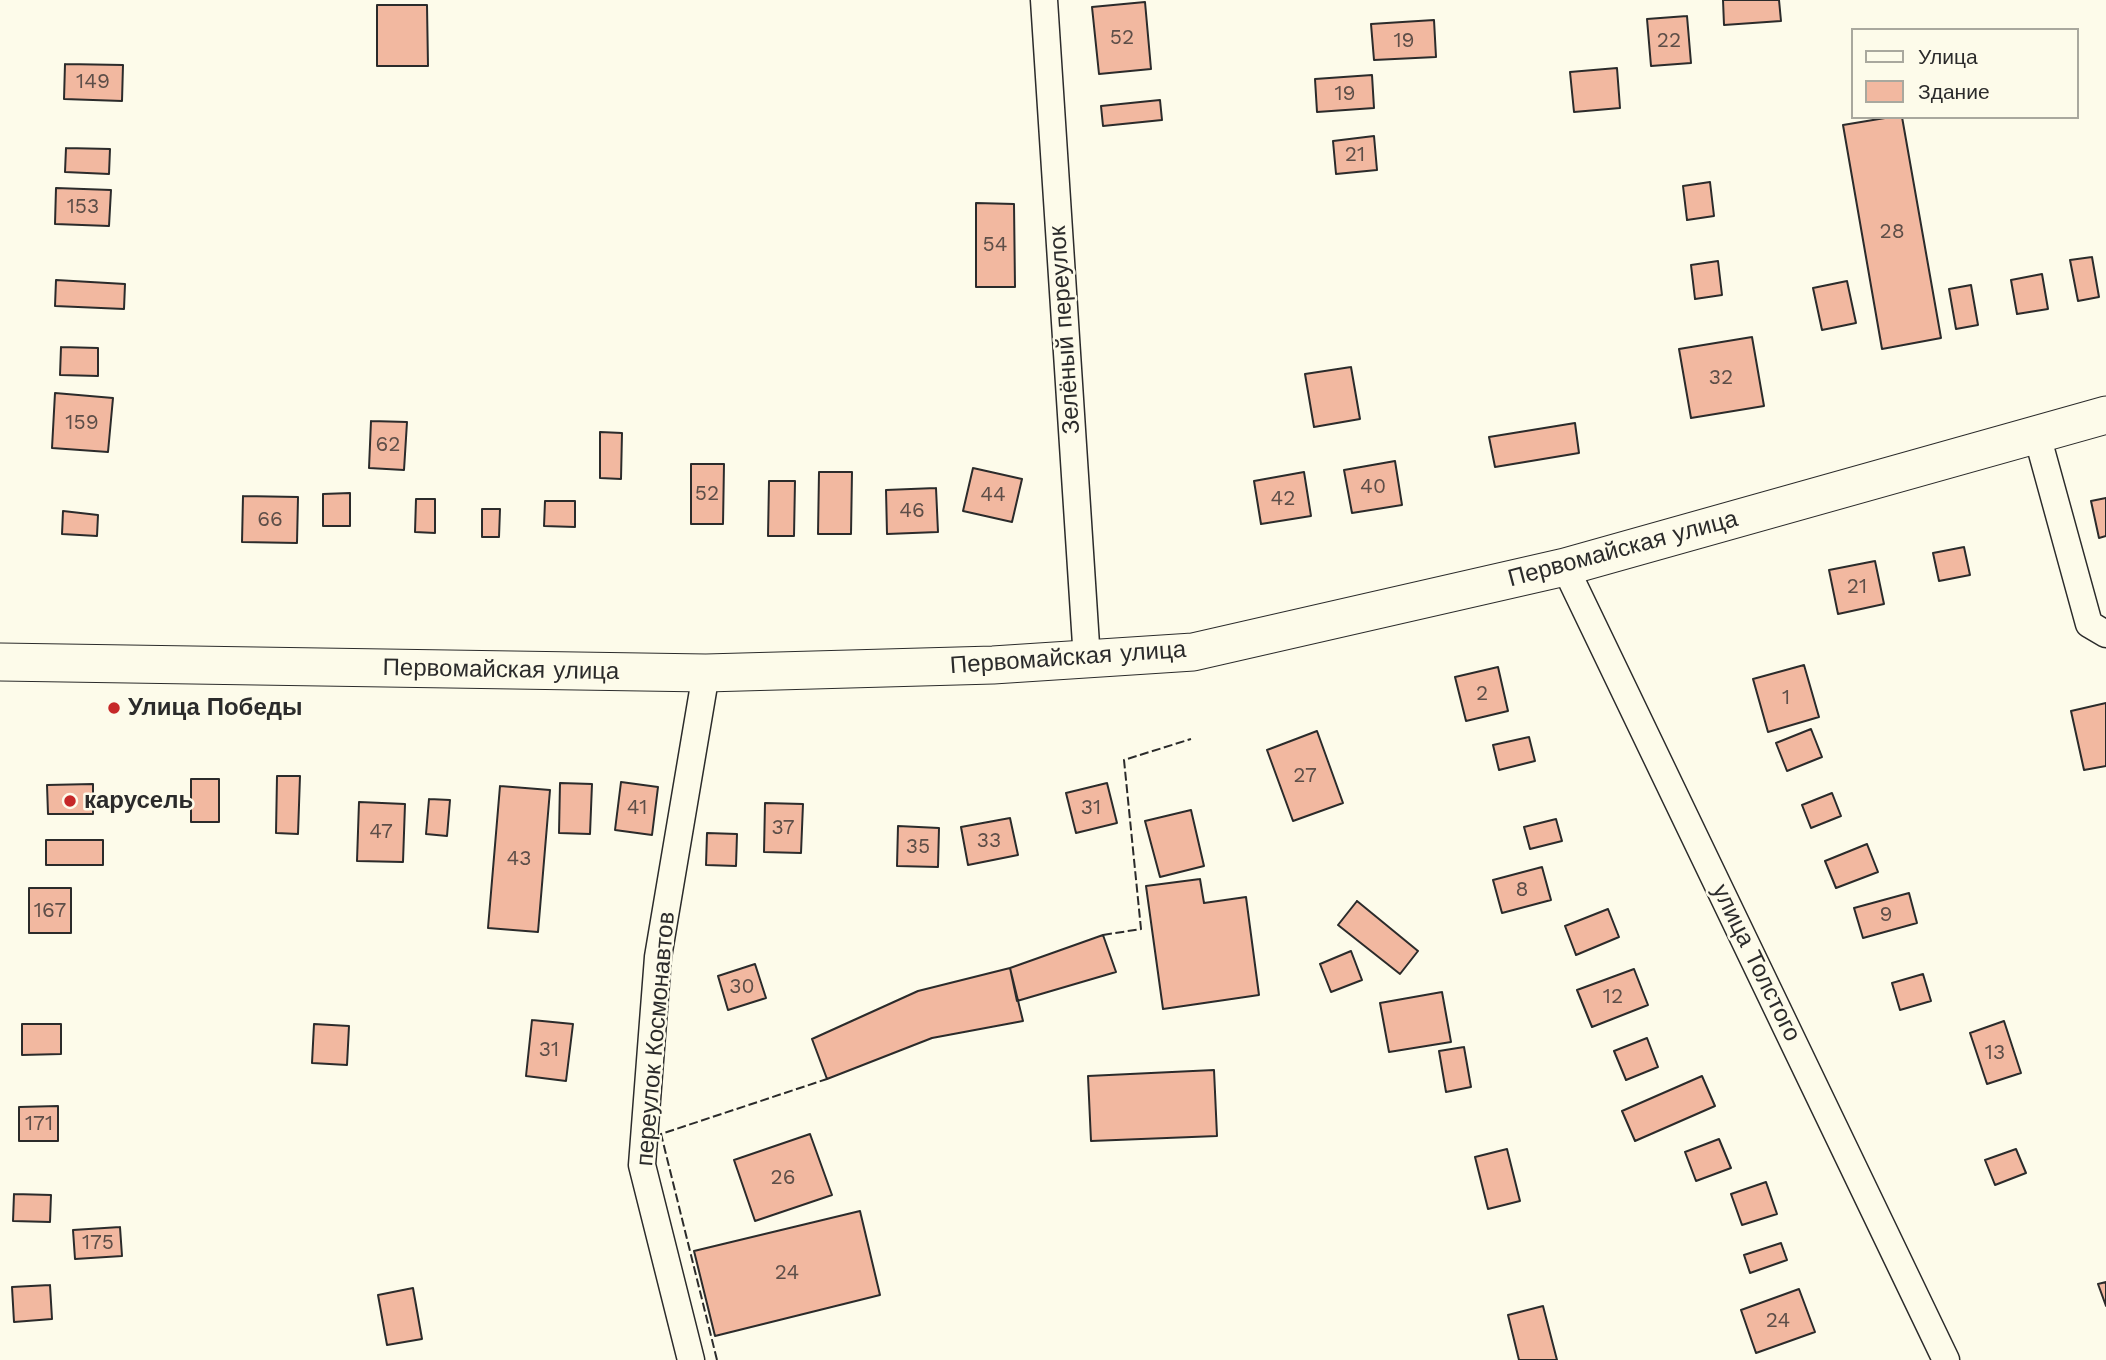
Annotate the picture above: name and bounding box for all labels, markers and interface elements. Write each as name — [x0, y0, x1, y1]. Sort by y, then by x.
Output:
house number: 52 — [1110, 25, 1134, 51]
house number: 19 — [1393, 28, 1415, 54]
house number: 22 — [1657, 28, 1681, 54]
legend — [1850, 28, 2078, 119]
text: Улица — [1918, 44, 1978, 69]
house number: 149 — [76, 69, 110, 95]
text: Здание — [1918, 79, 1990, 104]
house number: 19 — [1334, 81, 1356, 107]
house number: 21 — [1345, 142, 1365, 168]
house number: 153 — [67, 194, 99, 220]
house number: 28 — [1879, 219, 1905, 245]
street label: Зелёный переулок — [1043, 225, 1087, 435]
house number: 54 — [982, 232, 1008, 258]
house number: 32 — [1709, 365, 1733, 391]
house number: 159 — [65, 410, 99, 436]
house number: 62 — [375, 432, 401, 458]
house number: 40 — [1360, 474, 1386, 500]
house number: 52 — [695, 481, 719, 507]
house number: 44 — [980, 482, 1006, 508]
house number: 42 — [1270, 486, 1296, 512]
house number: 46 — [899, 498, 925, 524]
street label: Первомайская улица — [1505, 504, 1741, 594]
house number: 66 — [257, 507, 283, 533]
house number: 21 — [1847, 574, 1867, 600]
street label: Первомайская улица — [949, 635, 1187, 681]
street label: Первомайская улица — [382, 654, 620, 686]
house number: 2 — [1476, 681, 1488, 707]
house number: 1 — [1782, 685, 1790, 711]
place label: Улица Победы — [128, 694, 302, 722]
marker: Улица Победы — [106, 700, 122, 716]
house number: 27 — [1293, 763, 1317, 789]
place label: карусель — [84, 787, 193, 815]
marker: карусель — [62, 793, 78, 809]
house number: 41 — [627, 795, 647, 821]
house number: 31 — [1081, 795, 1101, 821]
house number: 37 — [771, 815, 795, 841]
house number: 47 — [369, 819, 393, 845]
house number: 33 — [977, 828, 1001, 854]
house number: 35 — [906, 834, 930, 860]
house number: 43 — [506, 846, 532, 872]
house number: 8 — [1516, 877, 1528, 903]
street label: улица Толстого — [1705, 880, 1807, 1046]
house number: 167 — [34, 898, 66, 924]
house number: 9 — [1880, 902, 1892, 928]
street label: переулок Космонавтов — [631, 911, 681, 1167]
house number: 30 — [729, 974, 755, 1000]
house number: 12 — [1603, 984, 1623, 1010]
house number: 31 — [539, 1037, 559, 1063]
house number: 13 — [1985, 1040, 2005, 1066]
house number: 171 — [25, 1111, 53, 1137]
house number: 26 — [770, 1165, 796, 1191]
house number: 175 — [82, 1230, 114, 1256]
house number: 24 — [775, 1260, 799, 1286]
house number: 24 — [1766, 1308, 1790, 1334]

